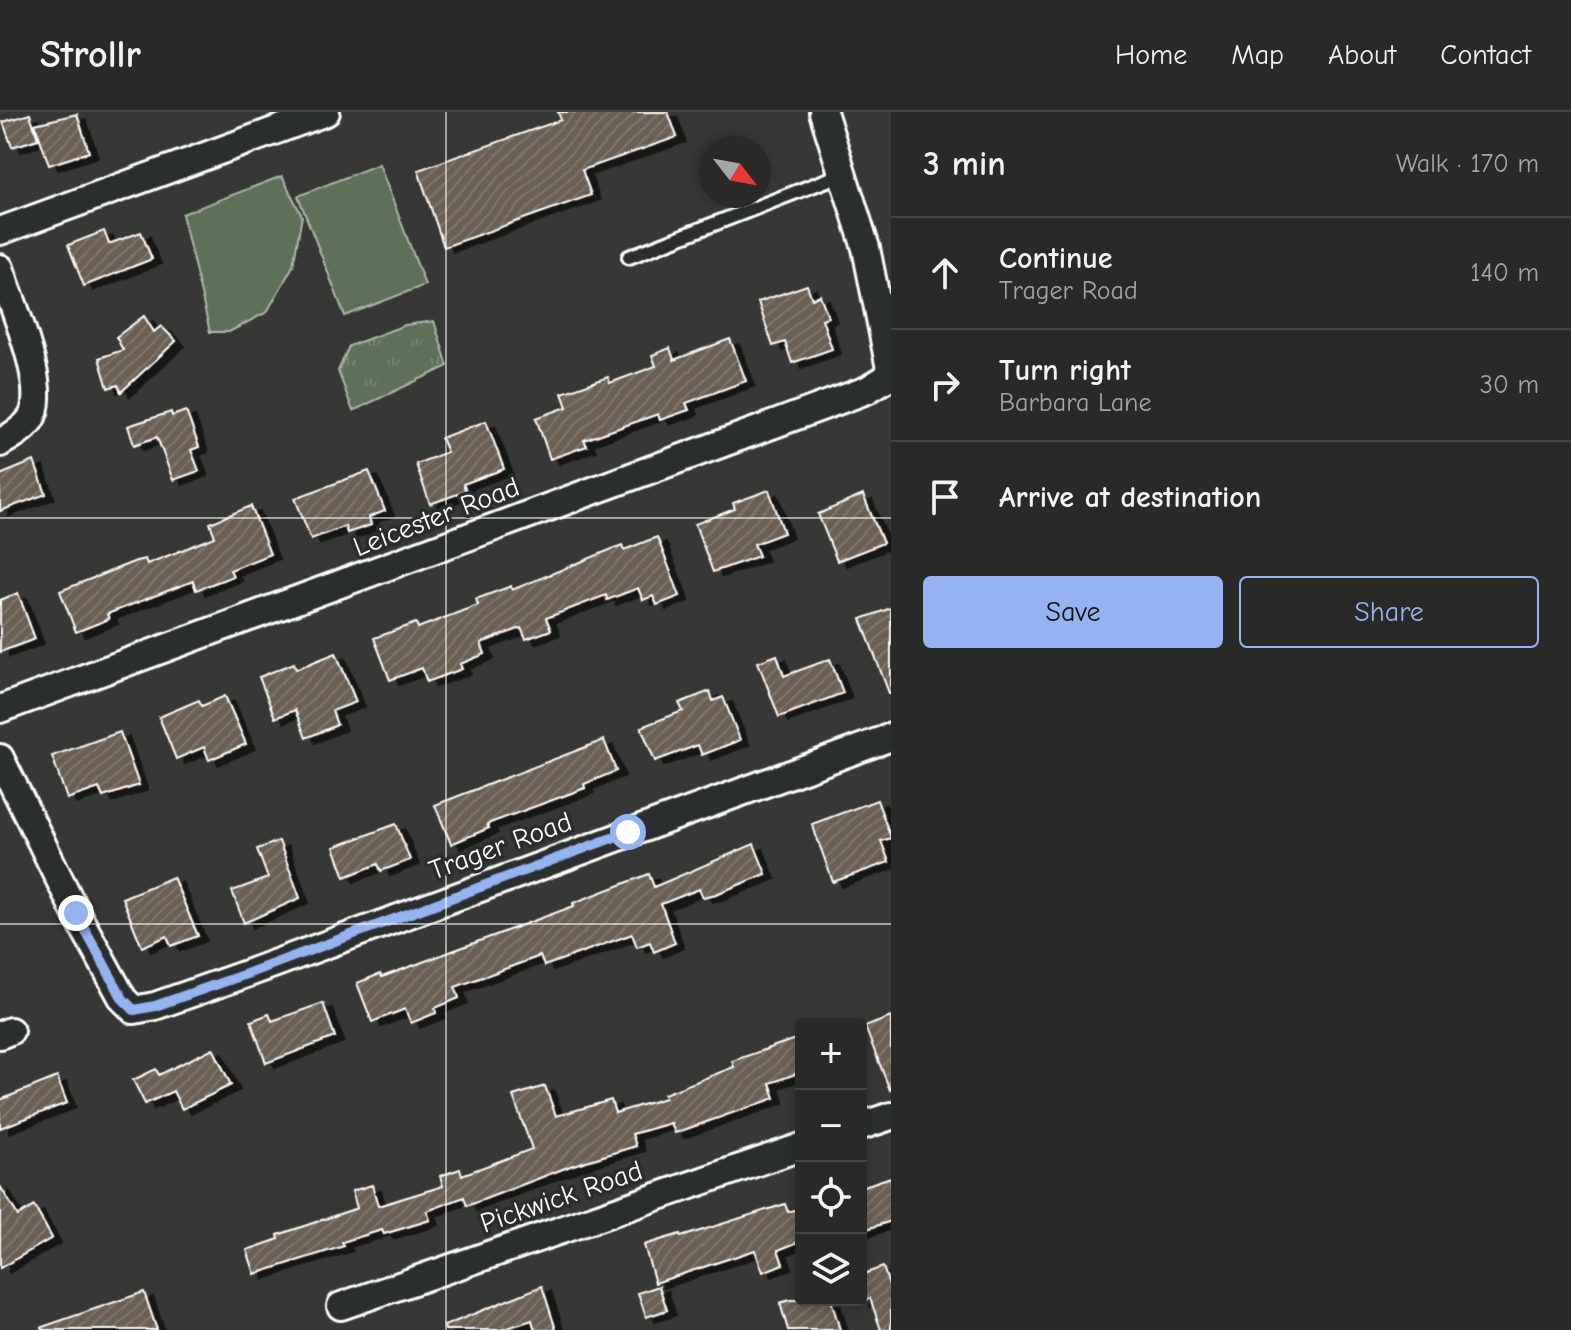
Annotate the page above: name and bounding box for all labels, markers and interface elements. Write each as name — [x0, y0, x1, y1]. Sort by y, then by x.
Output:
text: Strollr — [40, 33, 141, 77]
text: Home — [1115, 39, 1187, 71]
text: Map — [1231, 39, 1284, 71]
text: About — [1328, 39, 1396, 71]
text: Contact — [1440, 39, 1531, 71]
north arrow — [699, 136, 771, 208]
text: 3 min — [923, 144, 1006, 184]
text: Walk · 170 m — [1396, 149, 1539, 179]
text: Continue — [999, 241, 1113, 276]
icon: ahead — [923, 251, 967, 295]
text: 140 m — [1470, 258, 1539, 288]
text: Trager Road — [999, 276, 1138, 306]
text: Turn right — [999, 353, 1131, 388]
icon: right — [923, 363, 967, 407]
text: 30 m — [1480, 370, 1539, 400]
text: Barbara Lane — [999, 388, 1152, 418]
street label: Leicester Road — [349, 471, 524, 563]
icon: arrive — [923, 475, 967, 519]
text: Arrive at destination — [999, 480, 1261, 515]
button: Save — [923, 576, 1223, 648]
button: Share — [1239, 576, 1539, 648]
street label: Trager Road — [425, 805, 576, 887]
route start — [610, 814, 646, 850]
route end — [58, 895, 94, 931]
map controls — [795, 1018, 867, 1306]
button: + — [795, 1018, 867, 1090]
button: − — [795, 1090, 867, 1162]
street label: Pickwick Road — [476, 1154, 646, 1240]
button: locate — [795, 1162, 867, 1234]
button: layers — [795, 1234, 867, 1306]

